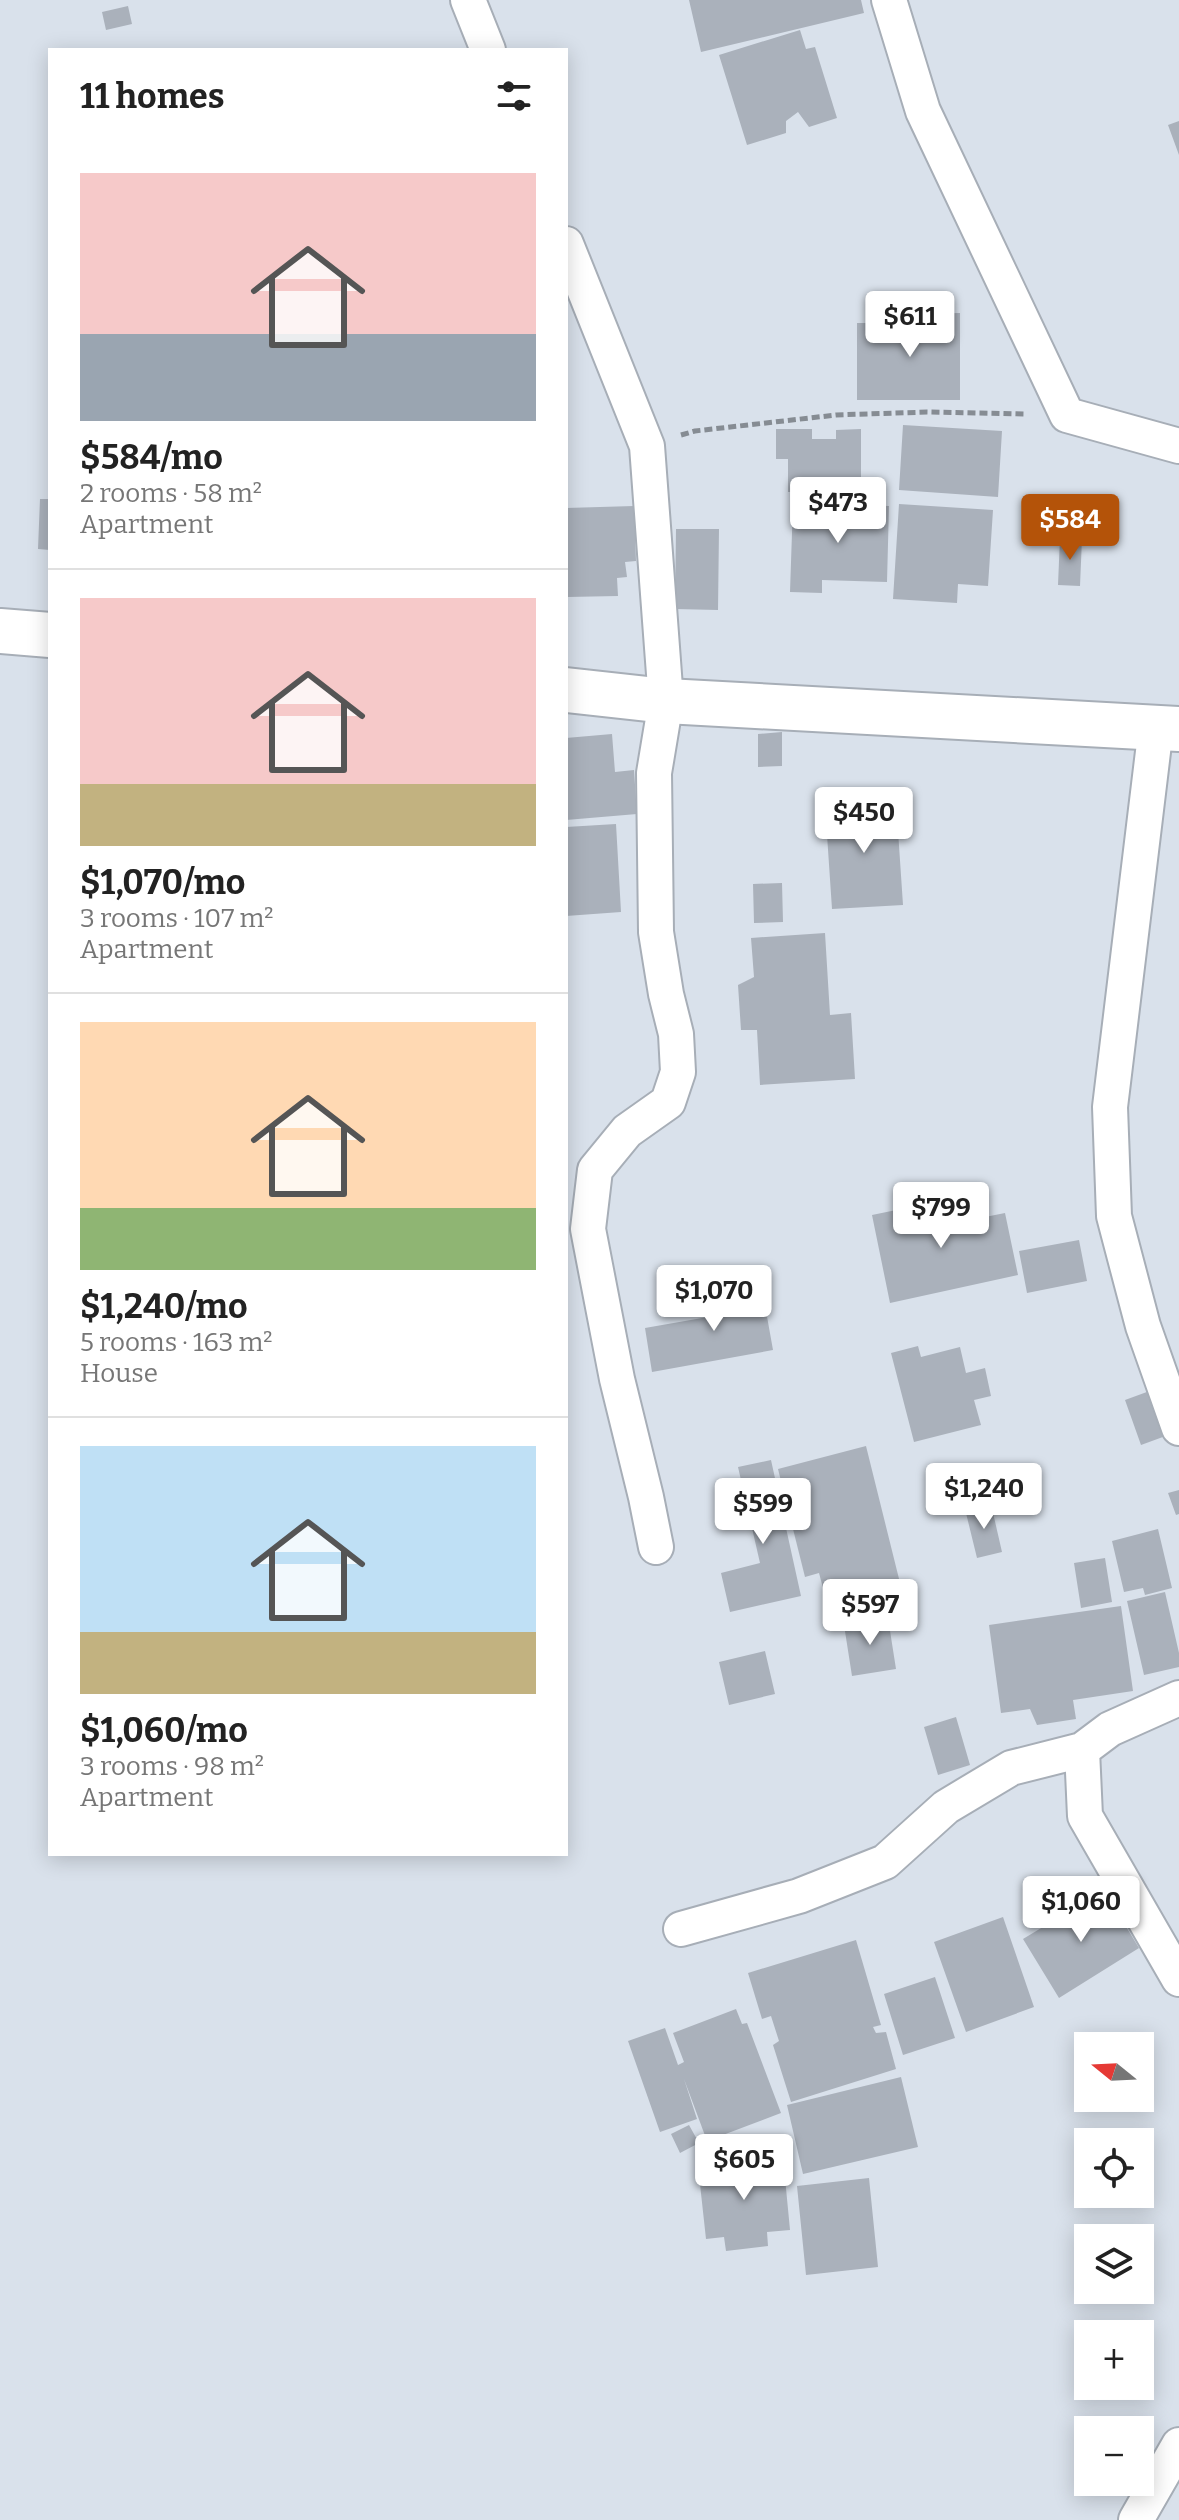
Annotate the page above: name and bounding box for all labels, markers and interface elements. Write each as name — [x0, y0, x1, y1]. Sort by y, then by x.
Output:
icon: filters — [492, 74, 536, 118]
text: 11 homes — [80, 76, 225, 117]
icon: home — [236, 225, 380, 369]
pin: $611 — [863, 291, 957, 359]
text: $611 — [883, 301, 937, 332]
text: $584/mo — [80, 437, 223, 478]
pin: $473 — [791, 477, 885, 545]
text: 2 rooms · 58 m² — [80, 478, 262, 509]
text: $473 — [808, 487, 868, 518]
pin: $584 — [1023, 494, 1117, 562]
text: $584 — [1039, 504, 1101, 535]
text: Apartment — [80, 509, 213, 540]
icon: home — [236, 650, 380, 794]
pin: $450 — [817, 787, 911, 855]
text: $450 — [833, 797, 895, 828]
text: $1,070/mo — [80, 862, 245, 903]
text: 3 rooms · 107 m² — [80, 903, 273, 934]
text: Apartment — [80, 934, 213, 965]
icon: home — [236, 1074, 380, 1218]
pin: $799 — [894, 1182, 988, 1250]
text: $799 — [911, 1192, 971, 1223]
pin: $1,070 — [649, 1265, 779, 1333]
text: $1,070 — [675, 1275, 753, 1306]
text: $1,240/mo — [80, 1286, 248, 1327]
text: 5 rooms · 163 m² — [80, 1327, 273, 1358]
text: House — [80, 1358, 158, 1389]
pin: $1,240 — [919, 1463, 1049, 1531]
text: $1,240 — [944, 1473, 1024, 1504]
pin: $599 — [716, 1478, 810, 1546]
text: $599 — [733, 1488, 793, 1519]
icon: home — [236, 1498, 380, 1642]
pin: $597 — [823, 1579, 917, 1647]
text: $597 — [841, 1589, 899, 1620]
text: $1,060/mo — [80, 1710, 248, 1751]
text: 3 rooms · 98 m² — [80, 1751, 264, 1782]
text: Apartment — [80, 1782, 213, 1813]
pin: $1,060 — [1016, 1876, 1146, 1944]
text: $1,060 — [1041, 1886, 1121, 1917]
north arrow — [1074, 2032, 1154, 2112]
map controls — [1074, 2032, 1154, 2496]
button: locate — [1074, 2128, 1154, 2208]
pin: $605 — [697, 2134, 791, 2202]
text: $605 — [713, 2144, 775, 2175]
button: layers — [1074, 2224, 1154, 2304]
button: + — [1074, 2320, 1154, 2400]
button: − — [1074, 2416, 1154, 2496]

